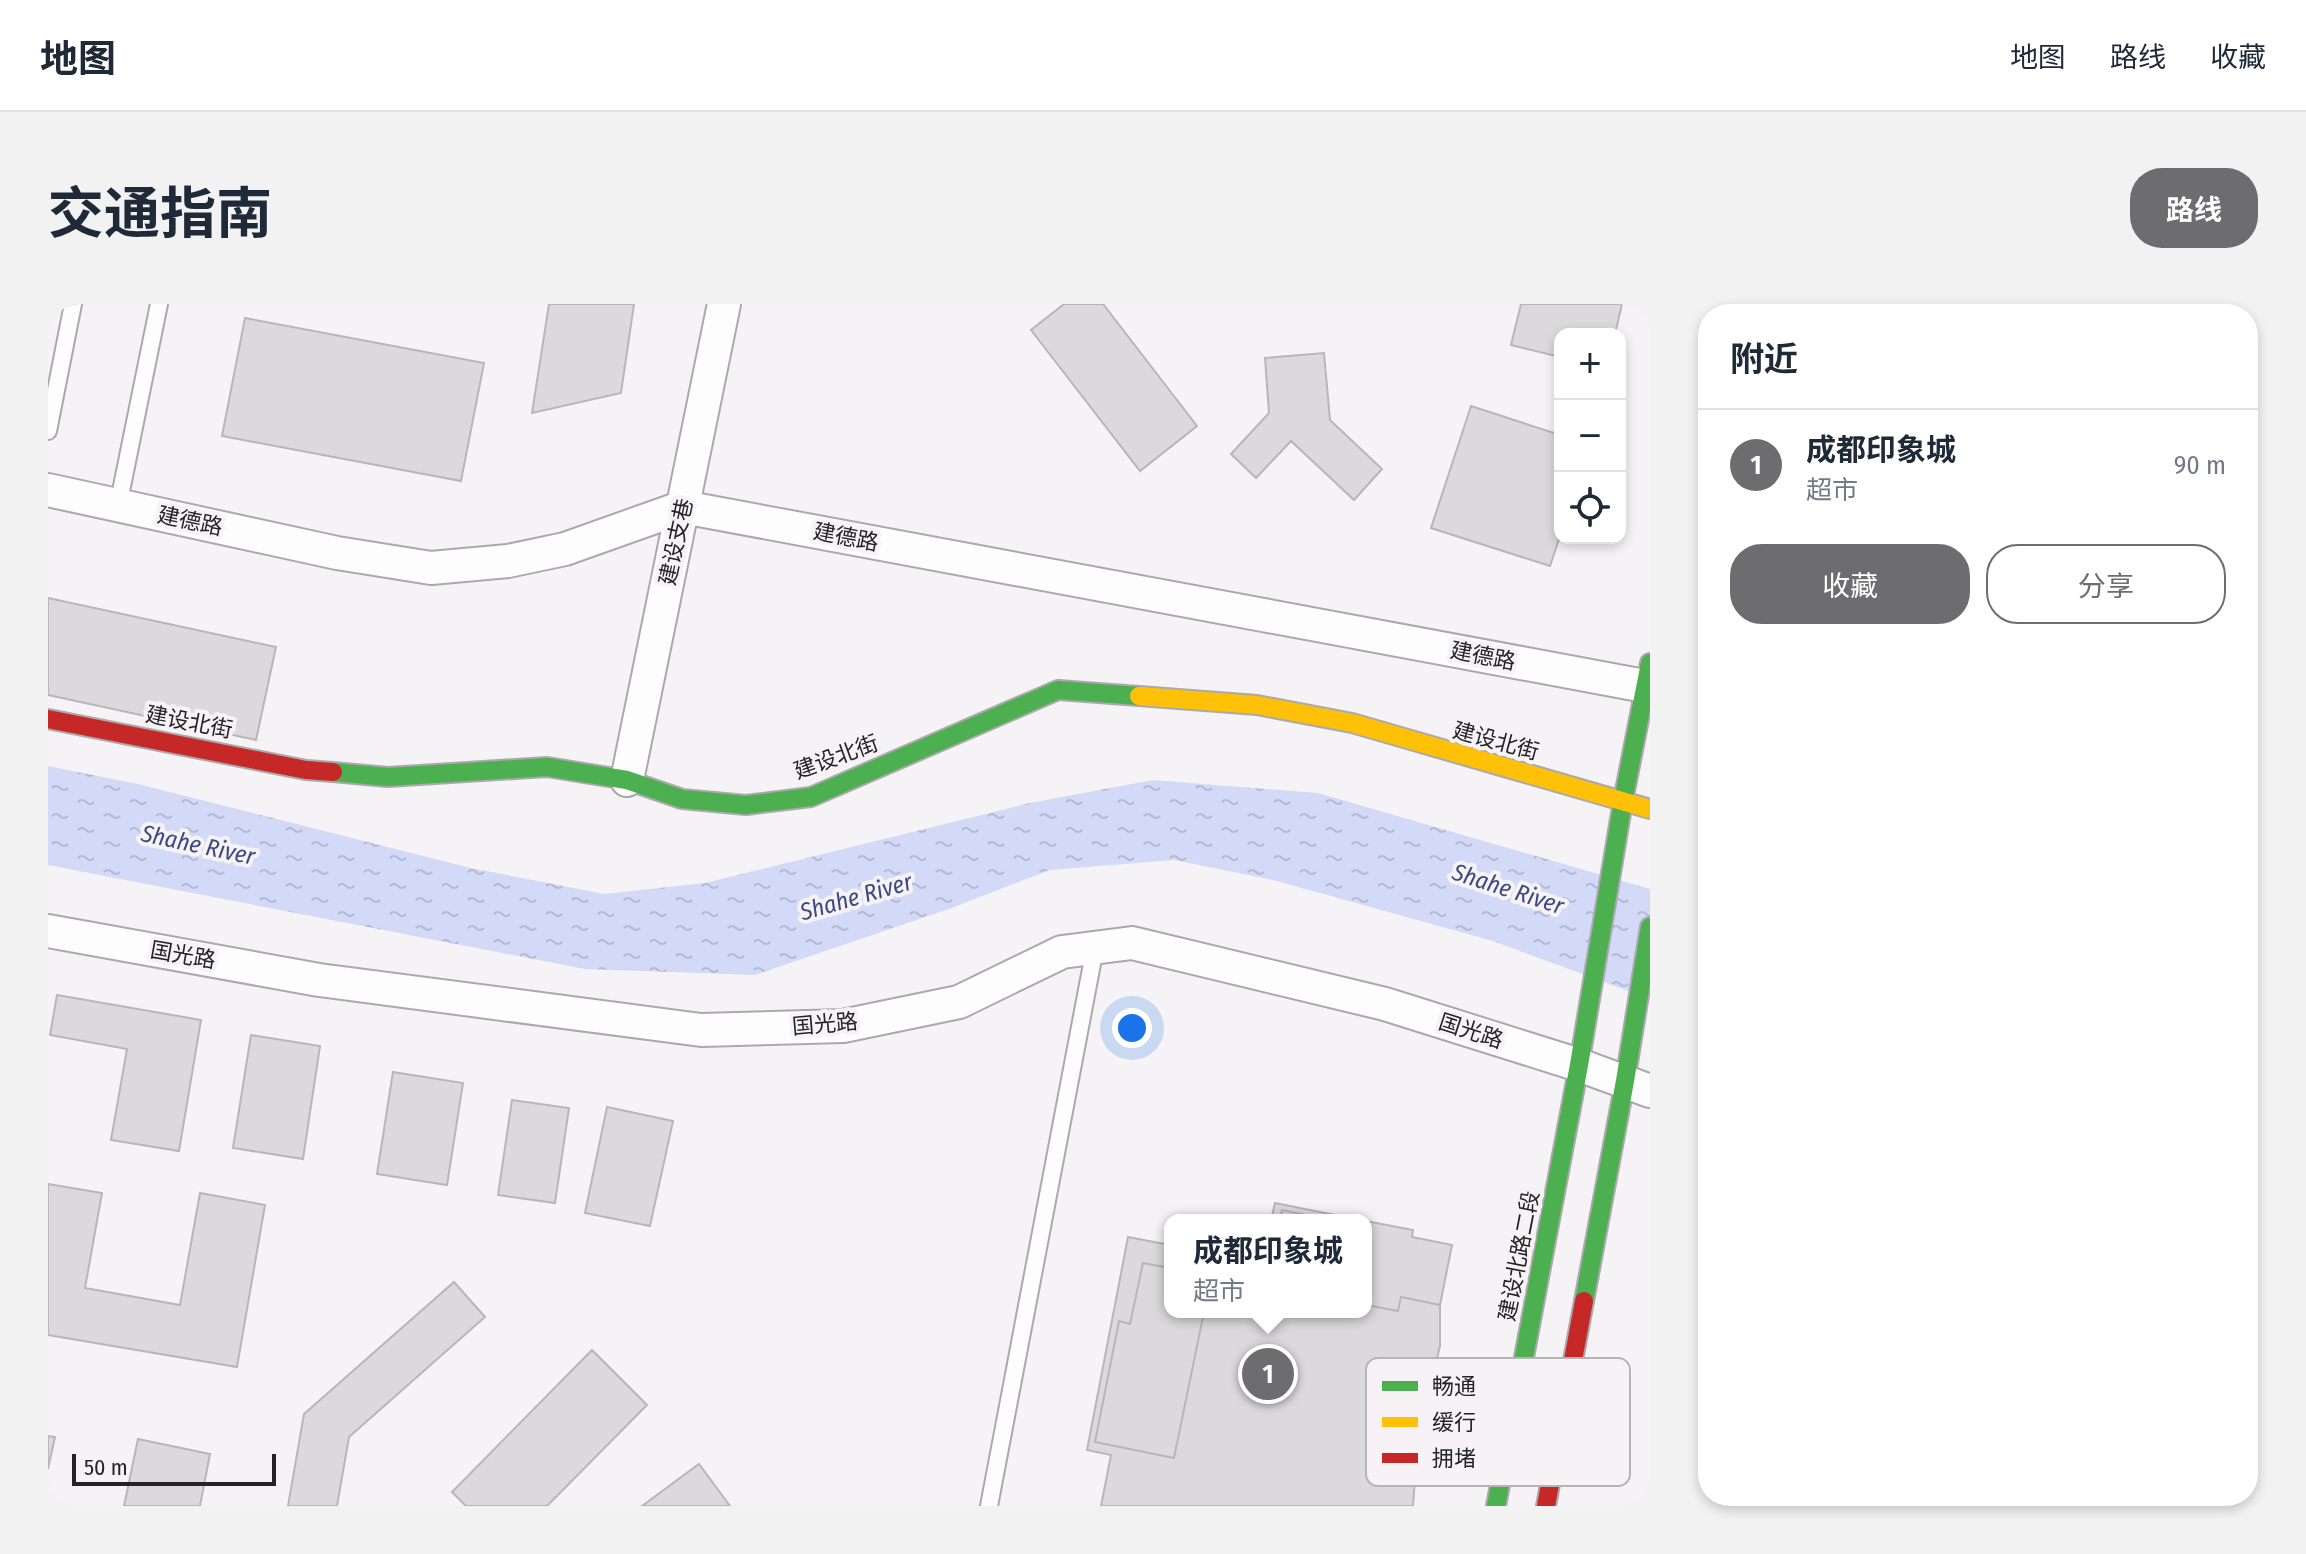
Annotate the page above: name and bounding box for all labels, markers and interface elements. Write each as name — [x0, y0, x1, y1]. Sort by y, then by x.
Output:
text: 地图 — [40, 36, 116, 82]
text: 地图 — [2010, 41, 2066, 74]
text: 路线 — [2110, 41, 2166, 74]
text: 收藏 — [2210, 41, 2266, 74]
button: 路线 — [2130, 168, 2258, 248]
text: 交通指南 — [48, 181, 272, 248]
map controls — [1554, 328, 1626, 544]
button: + — [1554, 328, 1626, 400]
text: 附近 — [1730, 339, 1798, 380]
button: − — [1554, 400, 1626, 472]
text: 成都印象城 — [1806, 432, 1956, 468]
text: 1 — [1751, 450, 1762, 481]
text: 90 m — [2174, 450, 2226, 481]
button: locate — [1554, 472, 1626, 544]
text: 超市 — [1806, 475, 1858, 506]
street label: 建设支巷 — [654, 496, 698, 588]
street label: 建德路 — [155, 501, 225, 541]
street label: 建德路 — [811, 517, 881, 557]
button: 收藏 — [1730, 544, 1970, 624]
button: 分享 — [1986, 544, 2226, 624]
street label: 建德路 — [1448, 636, 1518, 676]
street label: 建设北街 — [143, 700, 235, 744]
street label: 建设北街 — [1450, 717, 1542, 765]
street label: 建设北街 — [790, 729, 882, 785]
water label: Shahe River — [138, 819, 258, 871]
water label: Shahe River — [1448, 858, 1568, 920]
water label: Shahe River — [796, 867, 916, 927]
street label: 国光路 — [148, 936, 218, 974]
street label: 国光路 — [791, 1008, 859, 1040]
your location — [1112, 1008, 1152, 1048]
street label: 国光路 — [1435, 1008, 1507, 1054]
street label: 建设北路二段 — [1493, 1189, 1545, 1323]
popup — [1164, 1214, 1372, 1318]
text: 成都印象城 — [1193, 1233, 1343, 1269]
text: 超市 — [1193, 1276, 1245, 1307]
pin: 1 — [1242, 1344, 1294, 1404]
legend — [1366, 1358, 1630, 1486]
text: 畅通 — [1432, 1373, 1476, 1400]
text: 缓行 — [1432, 1409, 1476, 1436]
text: 拥堵 — [1432, 1445, 1476, 1472]
scale bar — [72, 1450, 276, 1486]
text: 50 m — [84, 1454, 128, 1481]

